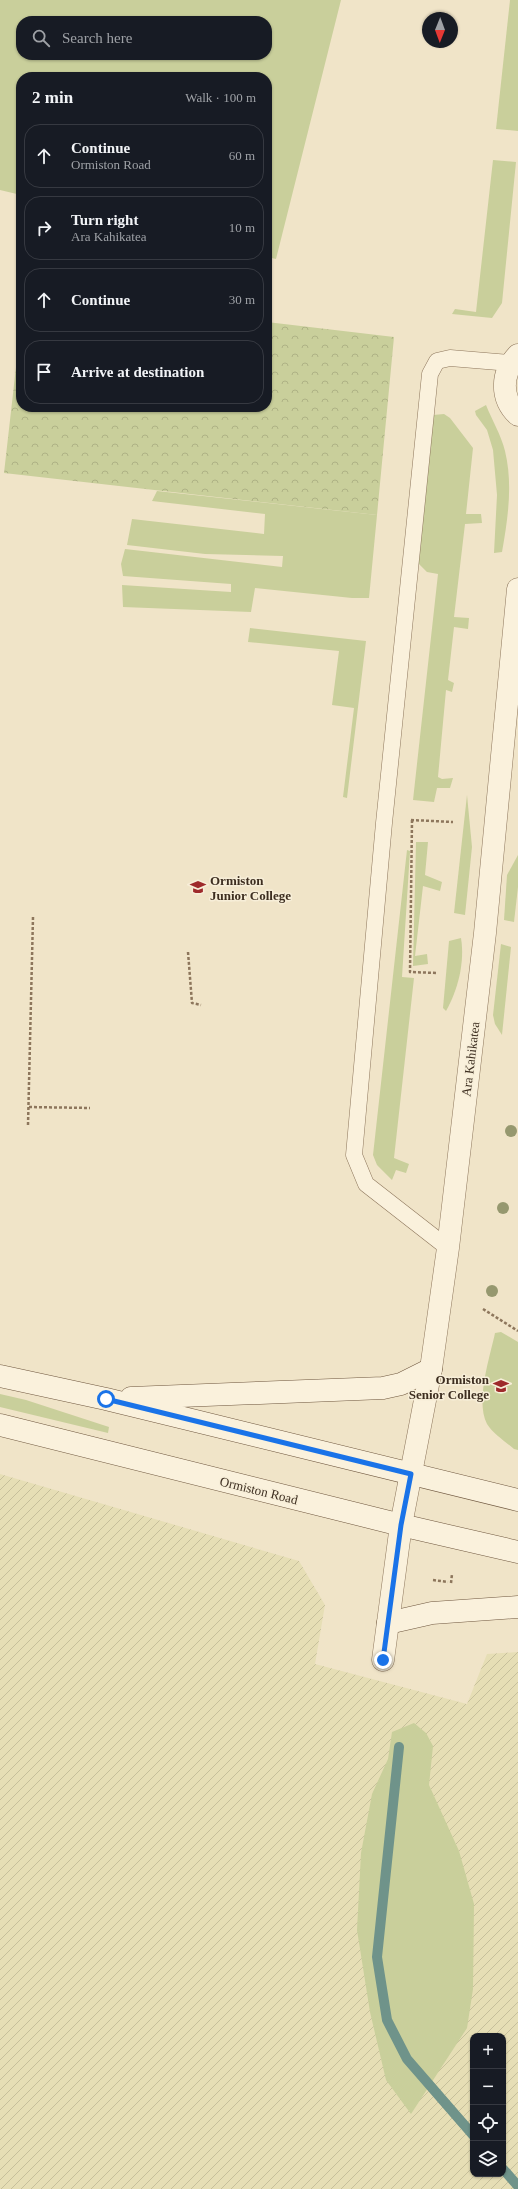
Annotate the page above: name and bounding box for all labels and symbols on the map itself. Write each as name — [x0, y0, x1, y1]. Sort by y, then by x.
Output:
north arrow — [422, 12, 458, 48]
place label: Ormiston Junior College — [210, 873, 291, 903]
school or university icon: Ormiston Junior College — [189, 878, 207, 896]
street label: Ara Kahikatea — [458, 1020, 483, 1097]
place label: Ormiston Senior College — [409, 1372, 490, 1402]
school or university icon: Ormiston Senior College — [492, 1377, 510, 1395]
route start — [97, 1390, 115, 1408]
street label: Ormiston Road — [218, 1474, 300, 1508]
route end — [374, 1651, 392, 1669]

